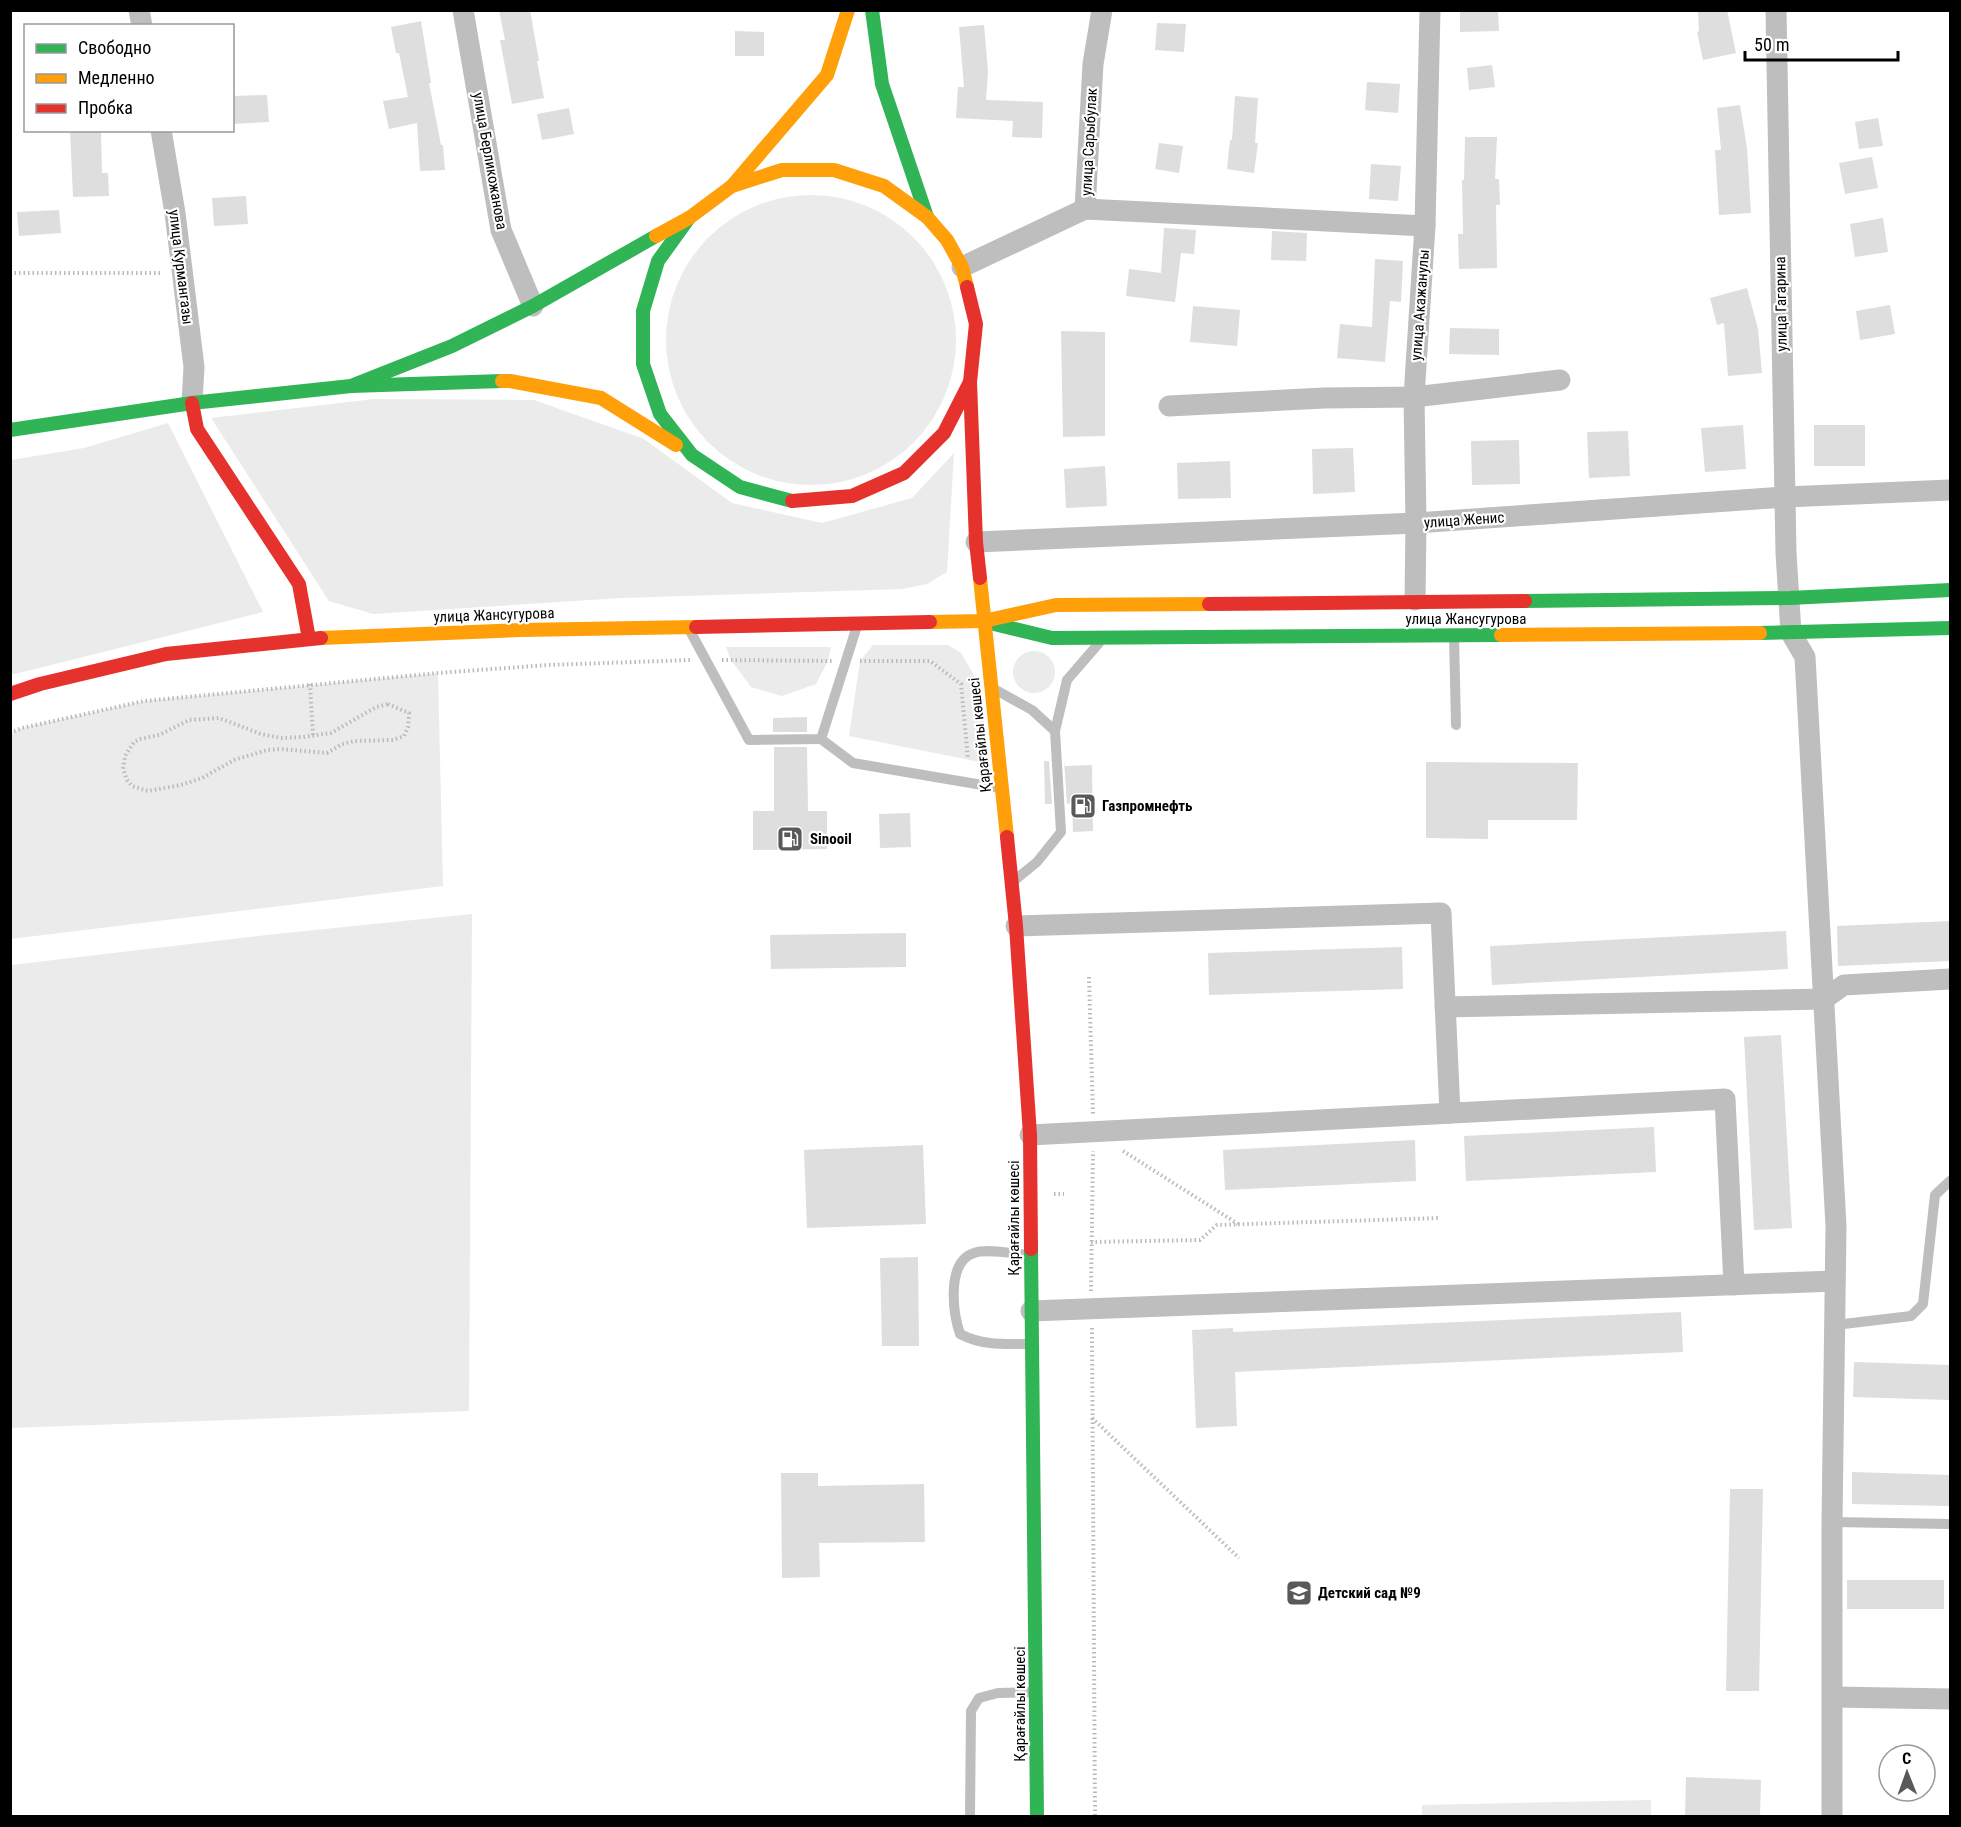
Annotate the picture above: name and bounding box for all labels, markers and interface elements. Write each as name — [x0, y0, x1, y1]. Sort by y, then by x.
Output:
legend — [24, 24, 234, 132]
scale bar — [1745, 24, 1898, 62]
text: 50 m — [1754, 34, 1789, 55]
text: Свободно — [78, 37, 151, 58]
text: Медленно — [78, 67, 155, 88]
street label: улица Сарыбулак — [1077, 87, 1101, 197]
street label: улица Берликожанова — [469, 91, 511, 231]
text: Пробка — [78, 97, 133, 118]
street label: улица Курмангазы — [165, 208, 197, 326]
street label: улица Акажанулы — [1407, 249, 1433, 361]
street label: улица Гагарина — [1771, 256, 1791, 352]
street label: улица Женис — [1423, 508, 1505, 532]
street label: улица Жансугурова — [433, 604, 555, 626]
street label: улица Жансугурова — [1405, 610, 1527, 628]
street label: Қарағайлы көшесі — [965, 677, 995, 793]
fuel station icon: Газпромнефть — [1068, 791, 1098, 821]
place label: Газпромнефть — [1102, 797, 1193, 815]
fuel station icon: Sinooil — [775, 824, 805, 854]
place label: Sinooil — [810, 830, 852, 848]
street label: Қарағайлы көшесі — [1005, 1160, 1023, 1276]
school or university icon: Детский сад №9 — [1284, 1578, 1314, 1608]
place label: Детский сад №9 — [1318, 1584, 1421, 1602]
street label: Қарағайлы көшесі — [1011, 1646, 1029, 1762]
north arrow — [1877, 1743, 1937, 1803]
text: С — [1902, 1749, 1911, 1768]

